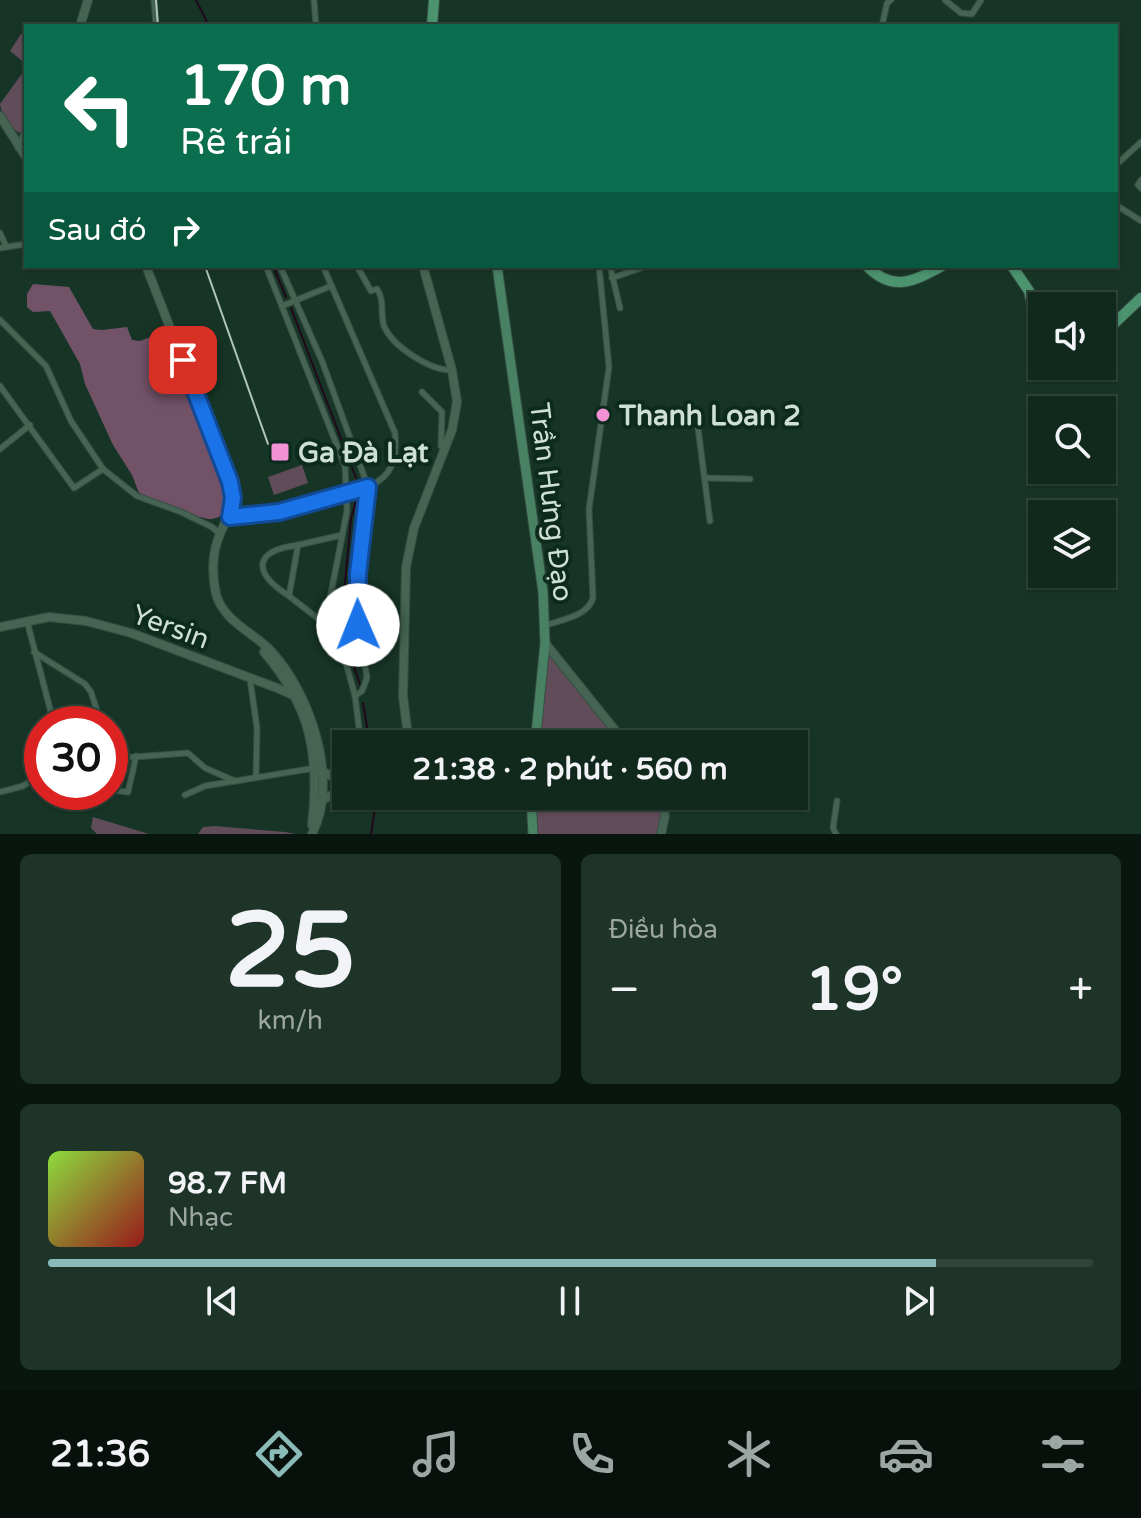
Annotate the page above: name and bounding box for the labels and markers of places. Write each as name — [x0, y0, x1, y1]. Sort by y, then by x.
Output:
pin — [149, 326, 217, 394]
place label: Thanh Loan 2 — [618, 399, 801, 433]
marker: Thanh Loan 2 — [594, 406, 612, 424]
place label: Ga Đà Lạt — [298, 436, 429, 470]
marker: Ga Đà Lạt — [269, 441, 291, 463]

